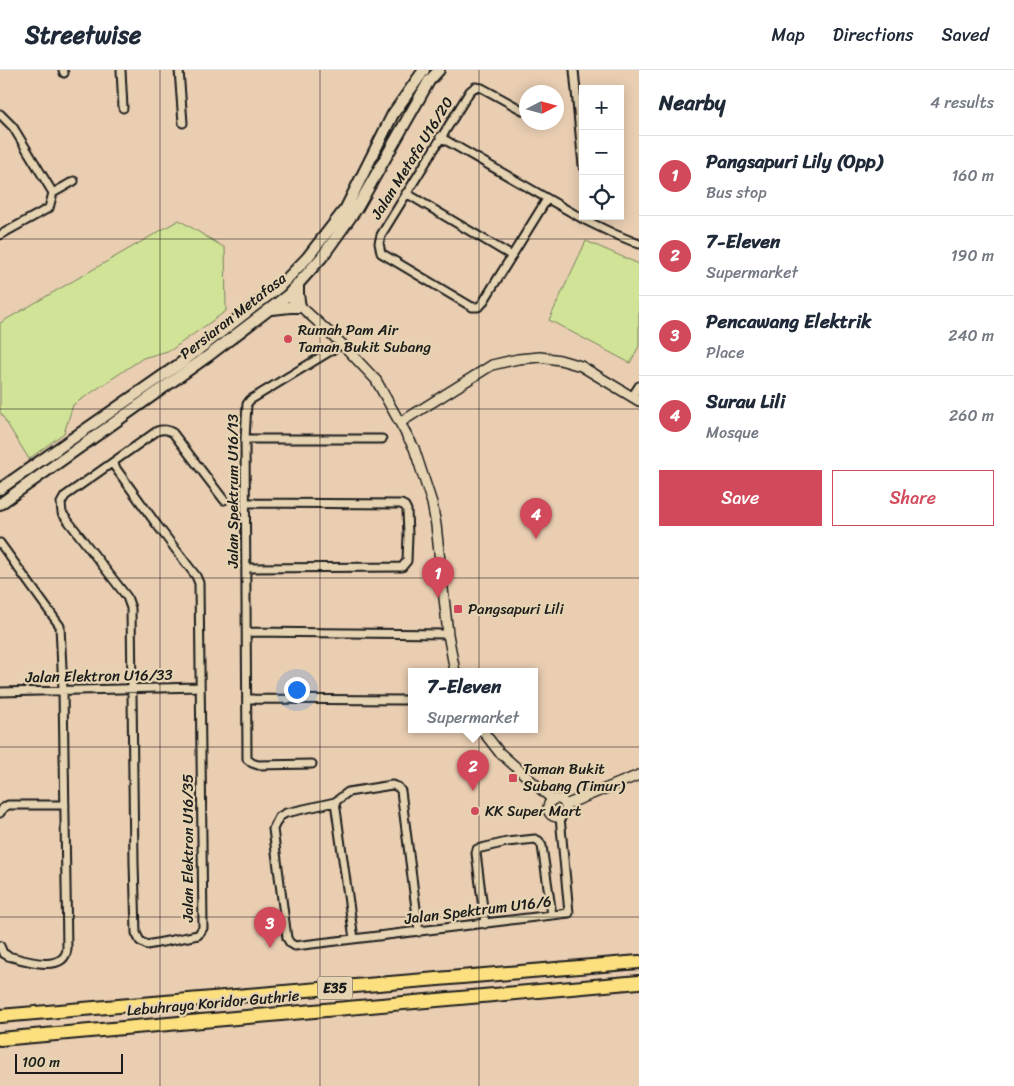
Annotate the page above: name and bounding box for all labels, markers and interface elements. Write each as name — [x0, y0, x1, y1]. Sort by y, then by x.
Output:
text: Streetwise — [25, 14, 141, 56]
text: Map — [772, 19, 805, 51]
text: Directions — [833, 19, 914, 51]
text: Saved — [942, 19, 989, 51]
text: Nearby — [659, 84, 725, 122]
north arrow — [519, 85, 564, 130]
map controls — [579, 85, 624, 220]
button: + — [579, 85, 624, 130]
text: 4 results — [930, 88, 994, 117]
street label: Jalan Metafa U16/20 — [363, 92, 460, 225]
button: − — [579, 130, 624, 175]
text: Pangsapuri Lily (Opp) — [706, 145, 883, 178]
text: 1 — [672, 161, 678, 190]
text: 160 m — [951, 161, 994, 190]
button: locate — [579, 175, 624, 220]
text: Bus stop — [706, 178, 767, 207]
text: 7-Eleven — [706, 225, 780, 258]
text: 2 — [670, 241, 680, 270]
text: 190 m — [951, 241, 994, 270]
text: Supermarket — [706, 258, 798, 287]
street label: Persiaran Metafasa — [174, 266, 292, 366]
text: Pencawang Elektrik — [706, 305, 871, 338]
place label: Rumah Pam Air Taman Bukit Subang — [298, 317, 432, 360]
text: 3 — [671, 321, 679, 350]
text: 240 m — [948, 321, 994, 350]
marker: Rumah Pam Air Taman Bukit Subang — [282, 333, 294, 345]
text: Place — [706, 338, 745, 367]
text: Surau Lili — [706, 385, 785, 418]
text: 4 — [670, 401, 680, 430]
text: 260 m — [949, 401, 994, 430]
street label: Jalan Spektrum U16/13 — [220, 414, 246, 569]
text: Mosque — [706, 418, 759, 447]
button: Save — [659, 470, 822, 526]
button: Share — [832, 470, 994, 526]
pin: 4 — [520, 498, 552, 539]
pin: 1 — [422, 557, 454, 598]
place label: Pangsapuri Lili — [468, 596, 564, 622]
marker: Pangsapuri Lili — [452, 603, 464, 615]
street label: Jalan Elektron U16/33 — [24, 662, 173, 690]
popup — [408, 668, 538, 733]
text: 7-Eleven — [427, 670, 501, 703]
your location — [284, 677, 310, 703]
text: Supermarket — [427, 703, 519, 732]
pin: 2 — [457, 750, 489, 791]
place label: Taman Bukit Subang (Timur) — [523, 756, 625, 799]
marker: Taman Bukit Subang (Timur) — [507, 772, 519, 784]
street label: Jalan Elektron U16/35 — [175, 774, 201, 923]
place label: KK Super Mart — [485, 798, 582, 824]
marker: KK Super Mart — [469, 805, 481, 817]
street label: Jalan Spektrum U16/6 — [402, 888, 553, 932]
pin: 3 — [254, 907, 286, 948]
road number: E35 — [318, 976, 352, 1000]
street label: Lebuhraya Koridor Guthrie — [126, 982, 301, 1023]
text: 100 m — [22, 1050, 60, 1075]
scale bar — [15, 1051, 122, 1074]

